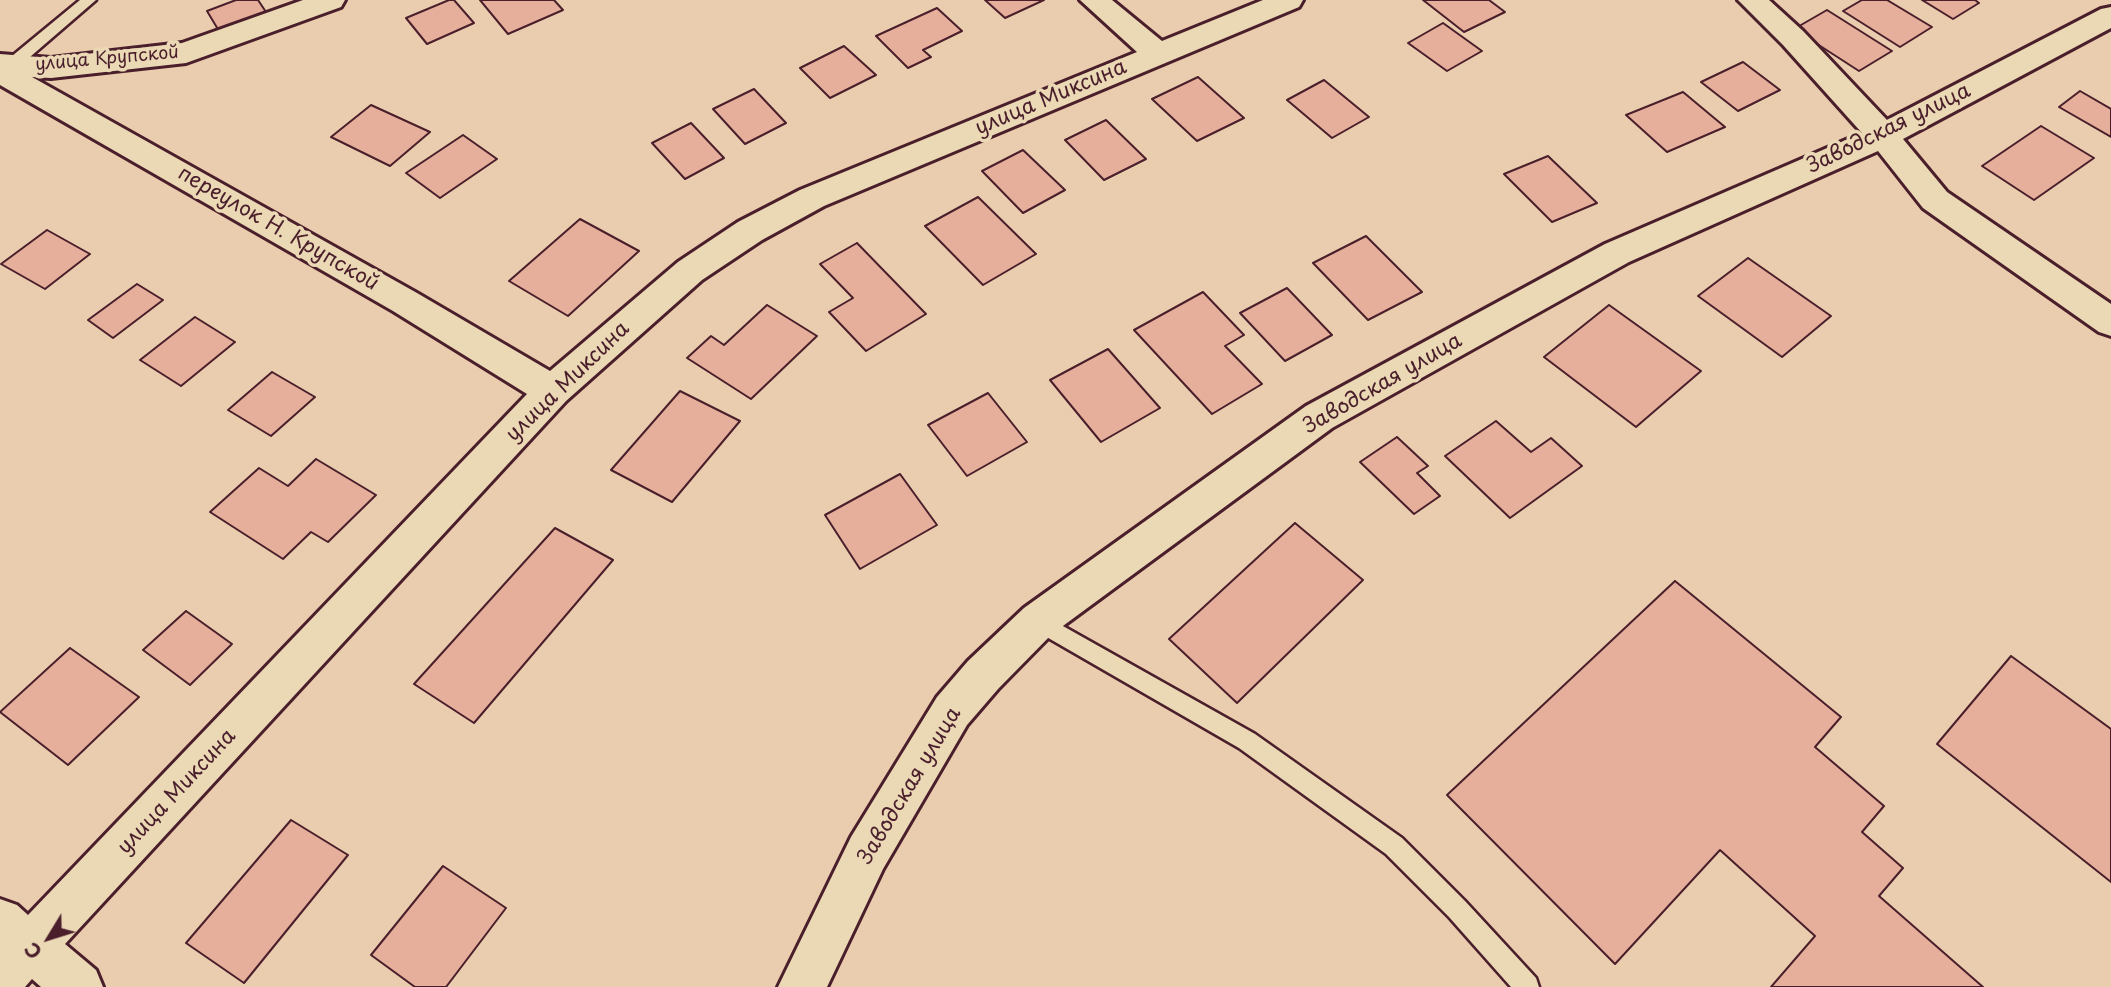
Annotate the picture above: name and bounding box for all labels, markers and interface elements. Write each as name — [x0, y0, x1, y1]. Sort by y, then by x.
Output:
street label: улица Крупской — [34, 42, 180, 76]
street label: улица Миксина — [972, 55, 1130, 141]
street label: Заводская улица — [1803, 78, 1975, 180]
street label: переулок Н. Крупской — [173, 161, 383, 297]
street label: улица Миксина — [501, 317, 635, 447]
street label: Заводская улица — [1299, 328, 1467, 440]
street label: Заводская улица — [853, 703, 967, 869]
street label: улица Миксина — [113, 724, 241, 860]
north arrow — [14, 903, 84, 973]
text: С — [17, 937, 48, 965]

